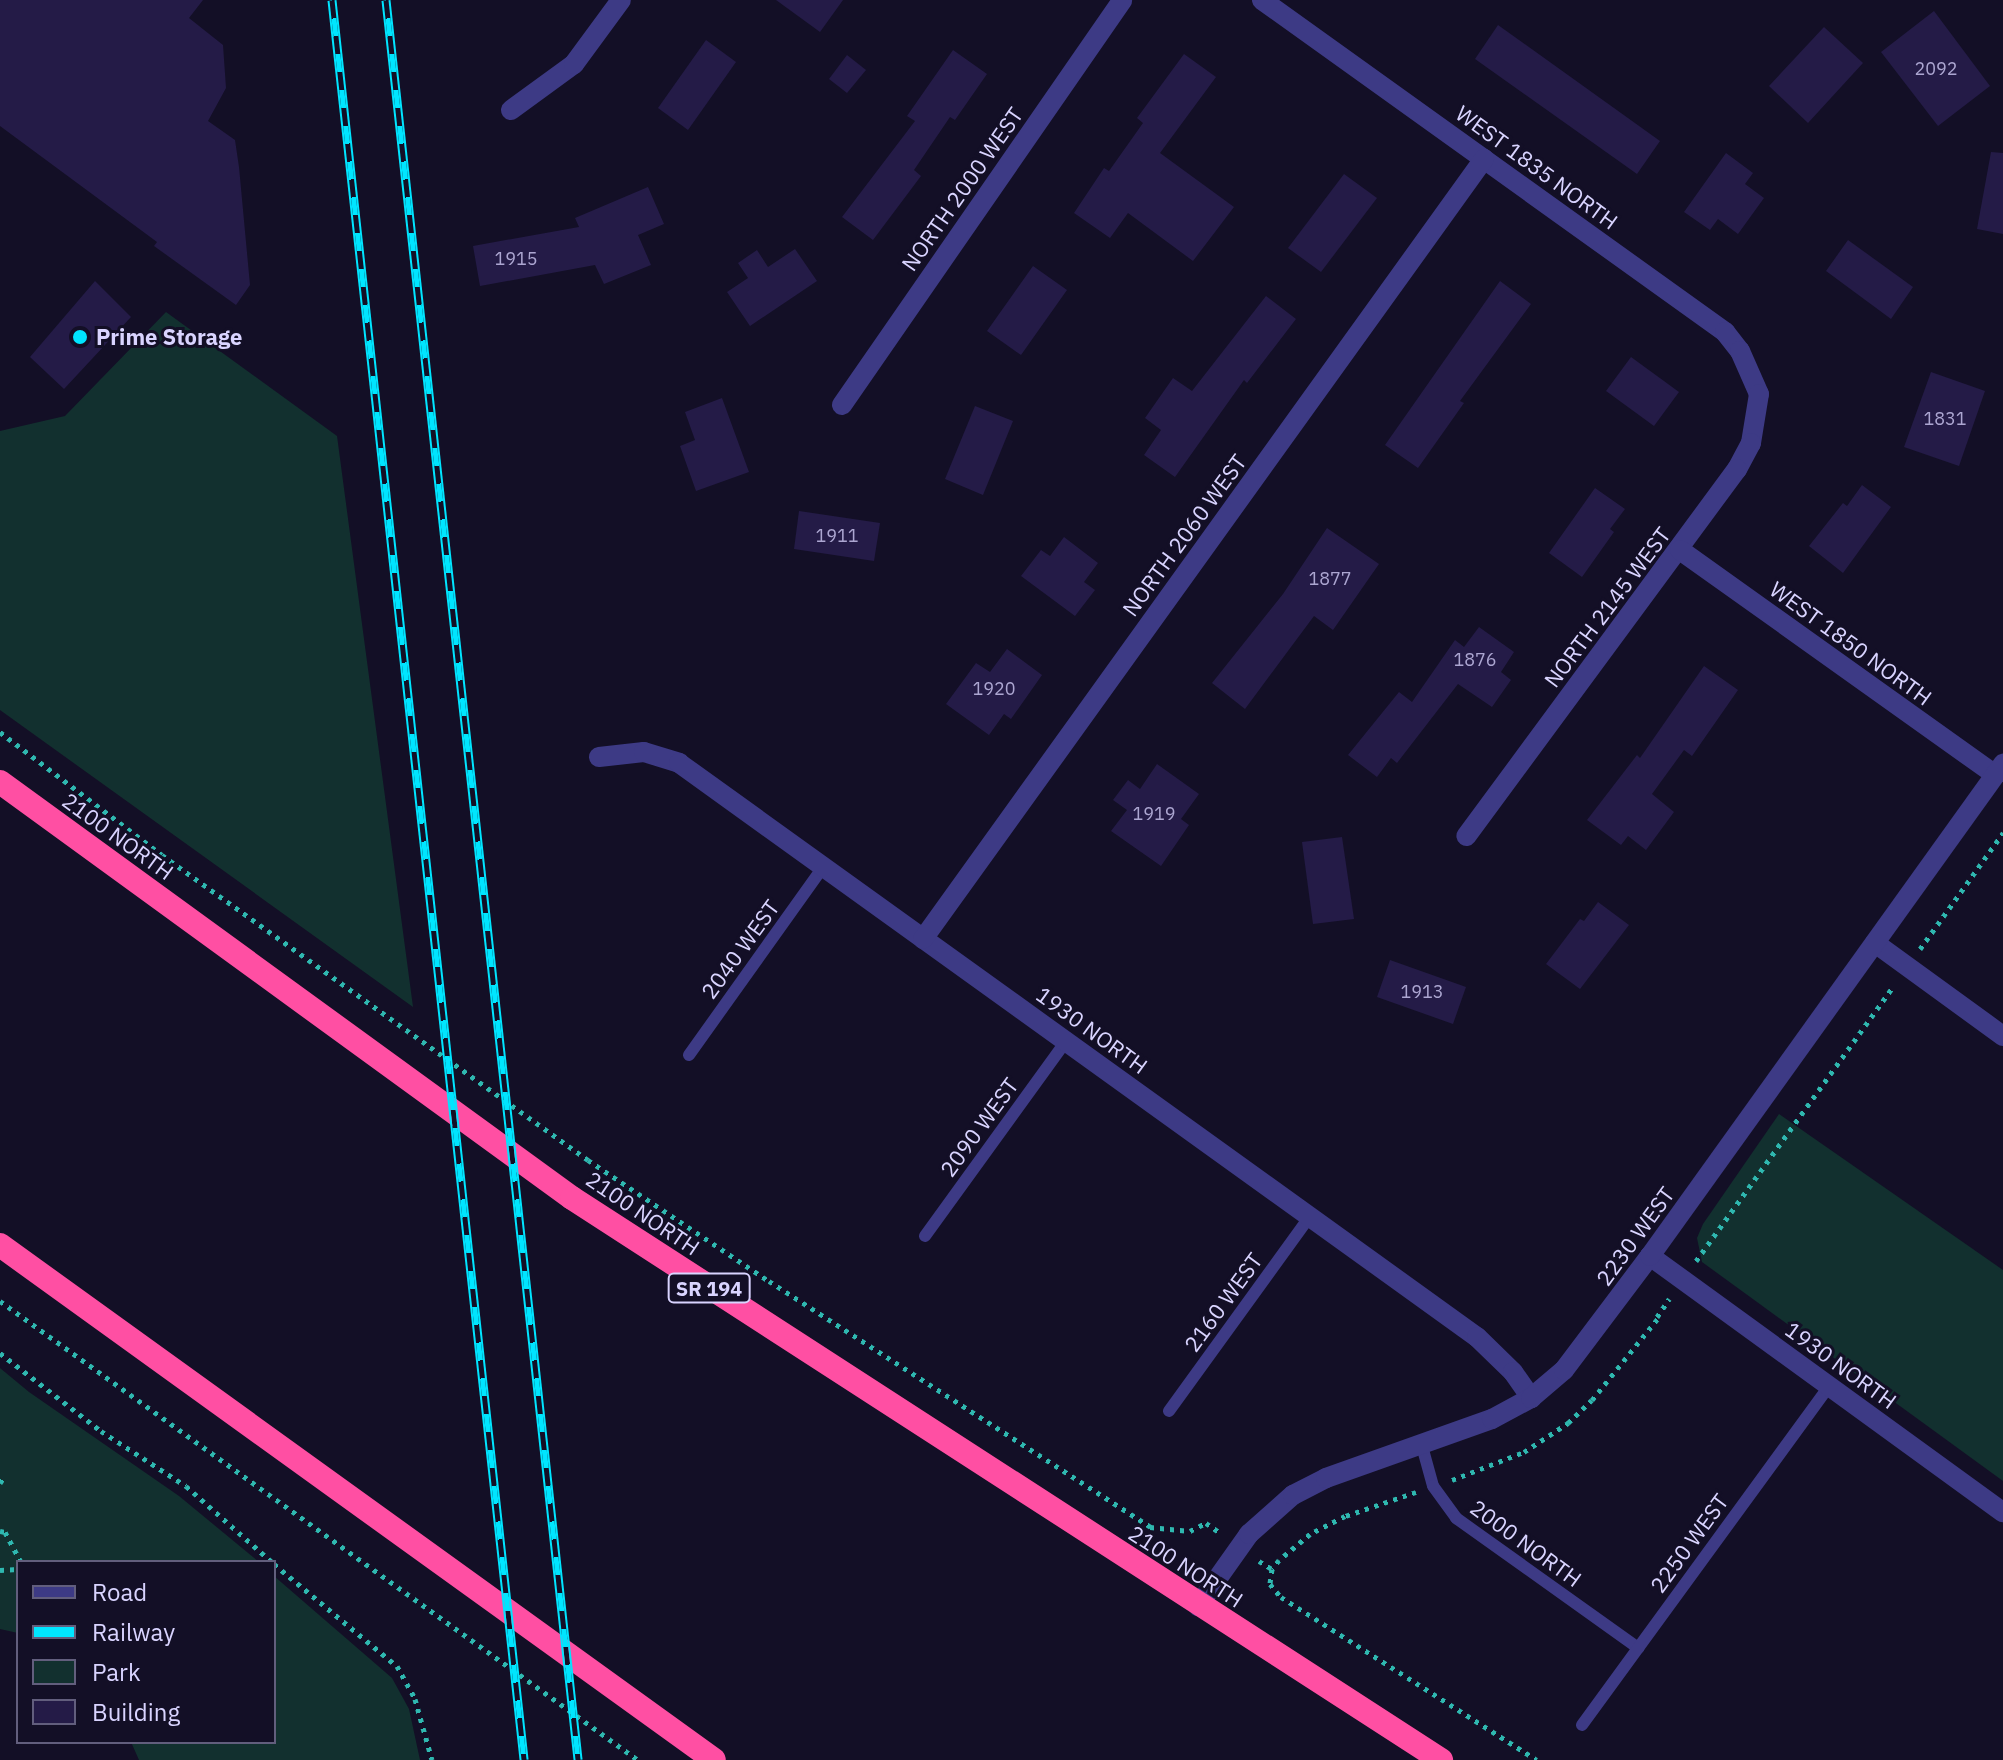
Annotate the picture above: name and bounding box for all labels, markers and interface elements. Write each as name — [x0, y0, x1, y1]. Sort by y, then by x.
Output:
house number: 2092 — [1914, 58, 1958, 80]
street label: WEST 1835 NORTH — [1451, 99, 1623, 235]
street label: NORTH 2000 WEST — [896, 102, 1028, 276]
house number: 1915 — [494, 248, 538, 270]
place label: Prime Storage — [96, 324, 242, 350]
marker: Prime Storage — [71, 328, 89, 346]
house number: 1831 — [1923, 408, 1967, 430]
street label: NORTH 2060 WEST — [1116, 449, 1252, 621]
street label: NORTH 2145 WEST — [1538, 522, 1676, 692]
house number: 1911 — [815, 525, 859, 547]
house number: 1877 — [1308, 568, 1352, 590]
street label: WEST 1850 NORTH — [1765, 575, 1937, 711]
house number: 1876 — [1453, 649, 1497, 671]
house number: 1920 — [972, 678, 1016, 700]
street label: 2100 NORTH — [57, 787, 179, 885]
house number: 1919 — [1132, 803, 1176, 825]
street label: 2040 WEST — [695, 895, 785, 1003]
street label: 1930 NORTH — [1031, 981, 1153, 1079]
house number: 1913 — [1400, 981, 1444, 1003]
street label: 2090 WEST — [934, 1073, 1024, 1181]
street label: 2100 NORTH — [581, 1165, 705, 1261]
street label: 2230 WEST — [1590, 1182, 1680, 1290]
street label: 2160 WEST — [1178, 1248, 1268, 1356]
road number: SR 194 — [667, 1272, 751, 1304]
street label: 1930 NORTH — [1780, 1316, 1902, 1414]
street label: 2250 WEST — [1644, 1489, 1734, 1597]
street label: 2000 NORTH — [1465, 1494, 1587, 1592]
street label: 2100 NORTH — [1124, 1519, 1248, 1613]
legend — [16, 1560, 276, 1744]
text: Road — [92, 1576, 147, 1608]
text: Railway — [92, 1616, 175, 1648]
text: Park — [92, 1656, 141, 1688]
text: Building — [92, 1696, 180, 1728]

